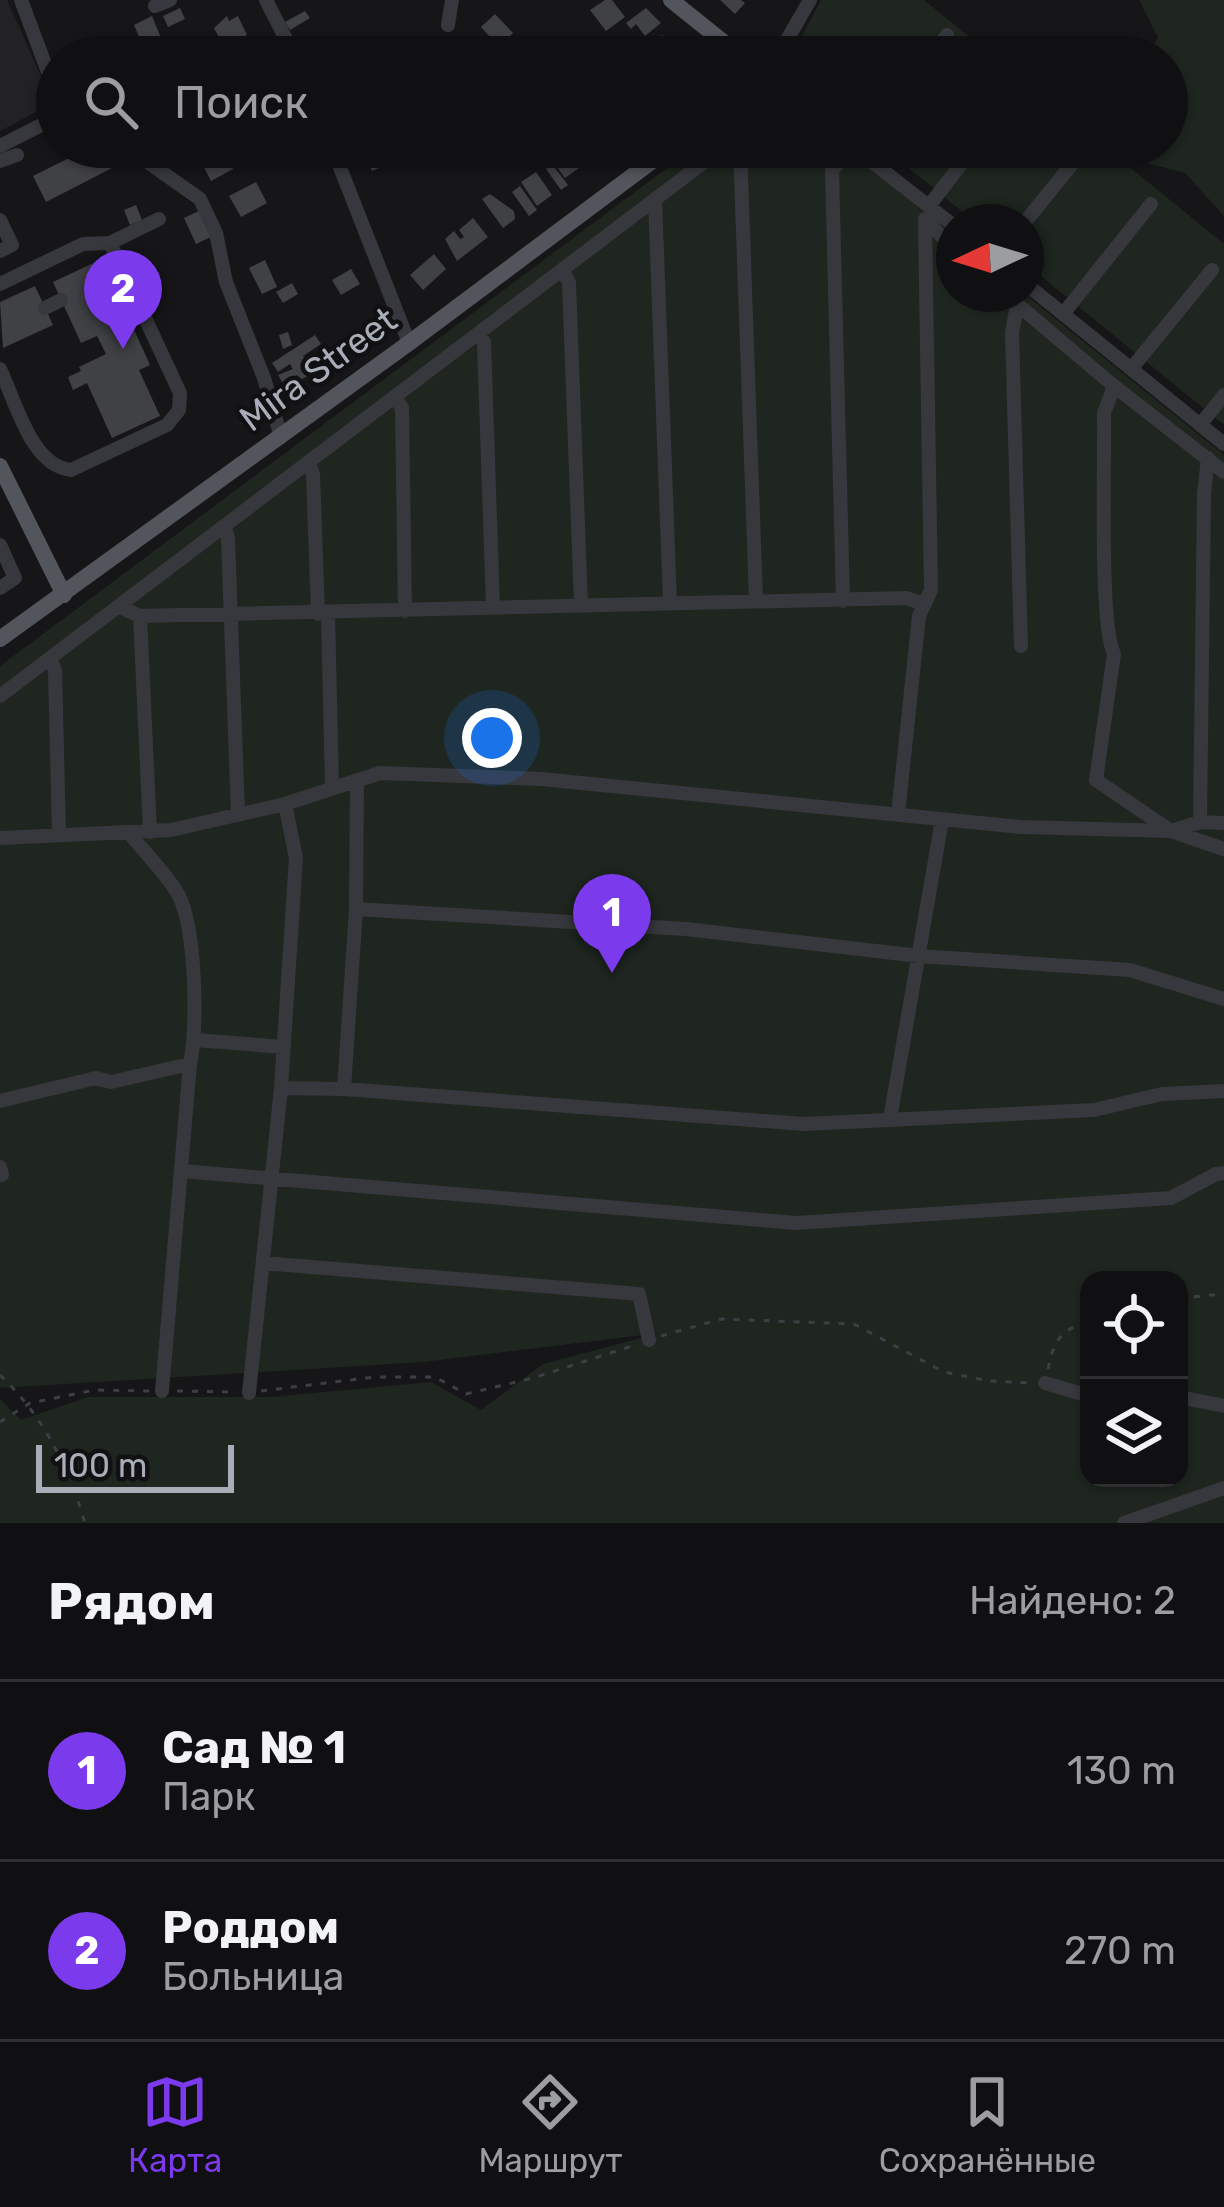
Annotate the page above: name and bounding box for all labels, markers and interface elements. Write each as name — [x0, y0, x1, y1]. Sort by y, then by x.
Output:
search box — [36, 36, 1188, 168]
icon: search — [78, 69, 144, 135]
text: Поиск — [174, 76, 308, 129]
north arrow — [936, 204, 1044, 312]
pin: 2 — [84, 250, 162, 349]
street label: Mira Street — [231, 298, 405, 440]
your location — [462, 708, 522, 768]
pin: 1 — [573, 874, 651, 973]
map controls — [1080, 1271, 1188, 1487]
button: locate — [1080, 1271, 1188, 1379]
button: layers — [1080, 1379, 1188, 1487]
scale bar — [36, 1439, 234, 1492]
text: 100 m — [54, 1446, 147, 1485]
text: Рядом — [48, 1571, 215, 1632]
text: Найдено: 2 — [969, 1578, 1176, 1624]
text: Сад № 1 — [162, 1721, 346, 1774]
text: 1 — [77, 1748, 97, 1794]
text: 130 m — [1067, 1748, 1176, 1794]
text: Парк — [162, 1774, 256, 1820]
text: Роддом — [162, 1901, 339, 1954]
text: 2 — [74, 1928, 100, 1974]
text: 270 m — [1064, 1928, 1176, 1974]
text: Больница — [162, 1954, 344, 2000]
tab: Карта — [128, 2069, 222, 2180]
tab: Маршрут — [478, 2069, 622, 2180]
tab: Сохранённые — [879, 2069, 1096, 2180]

